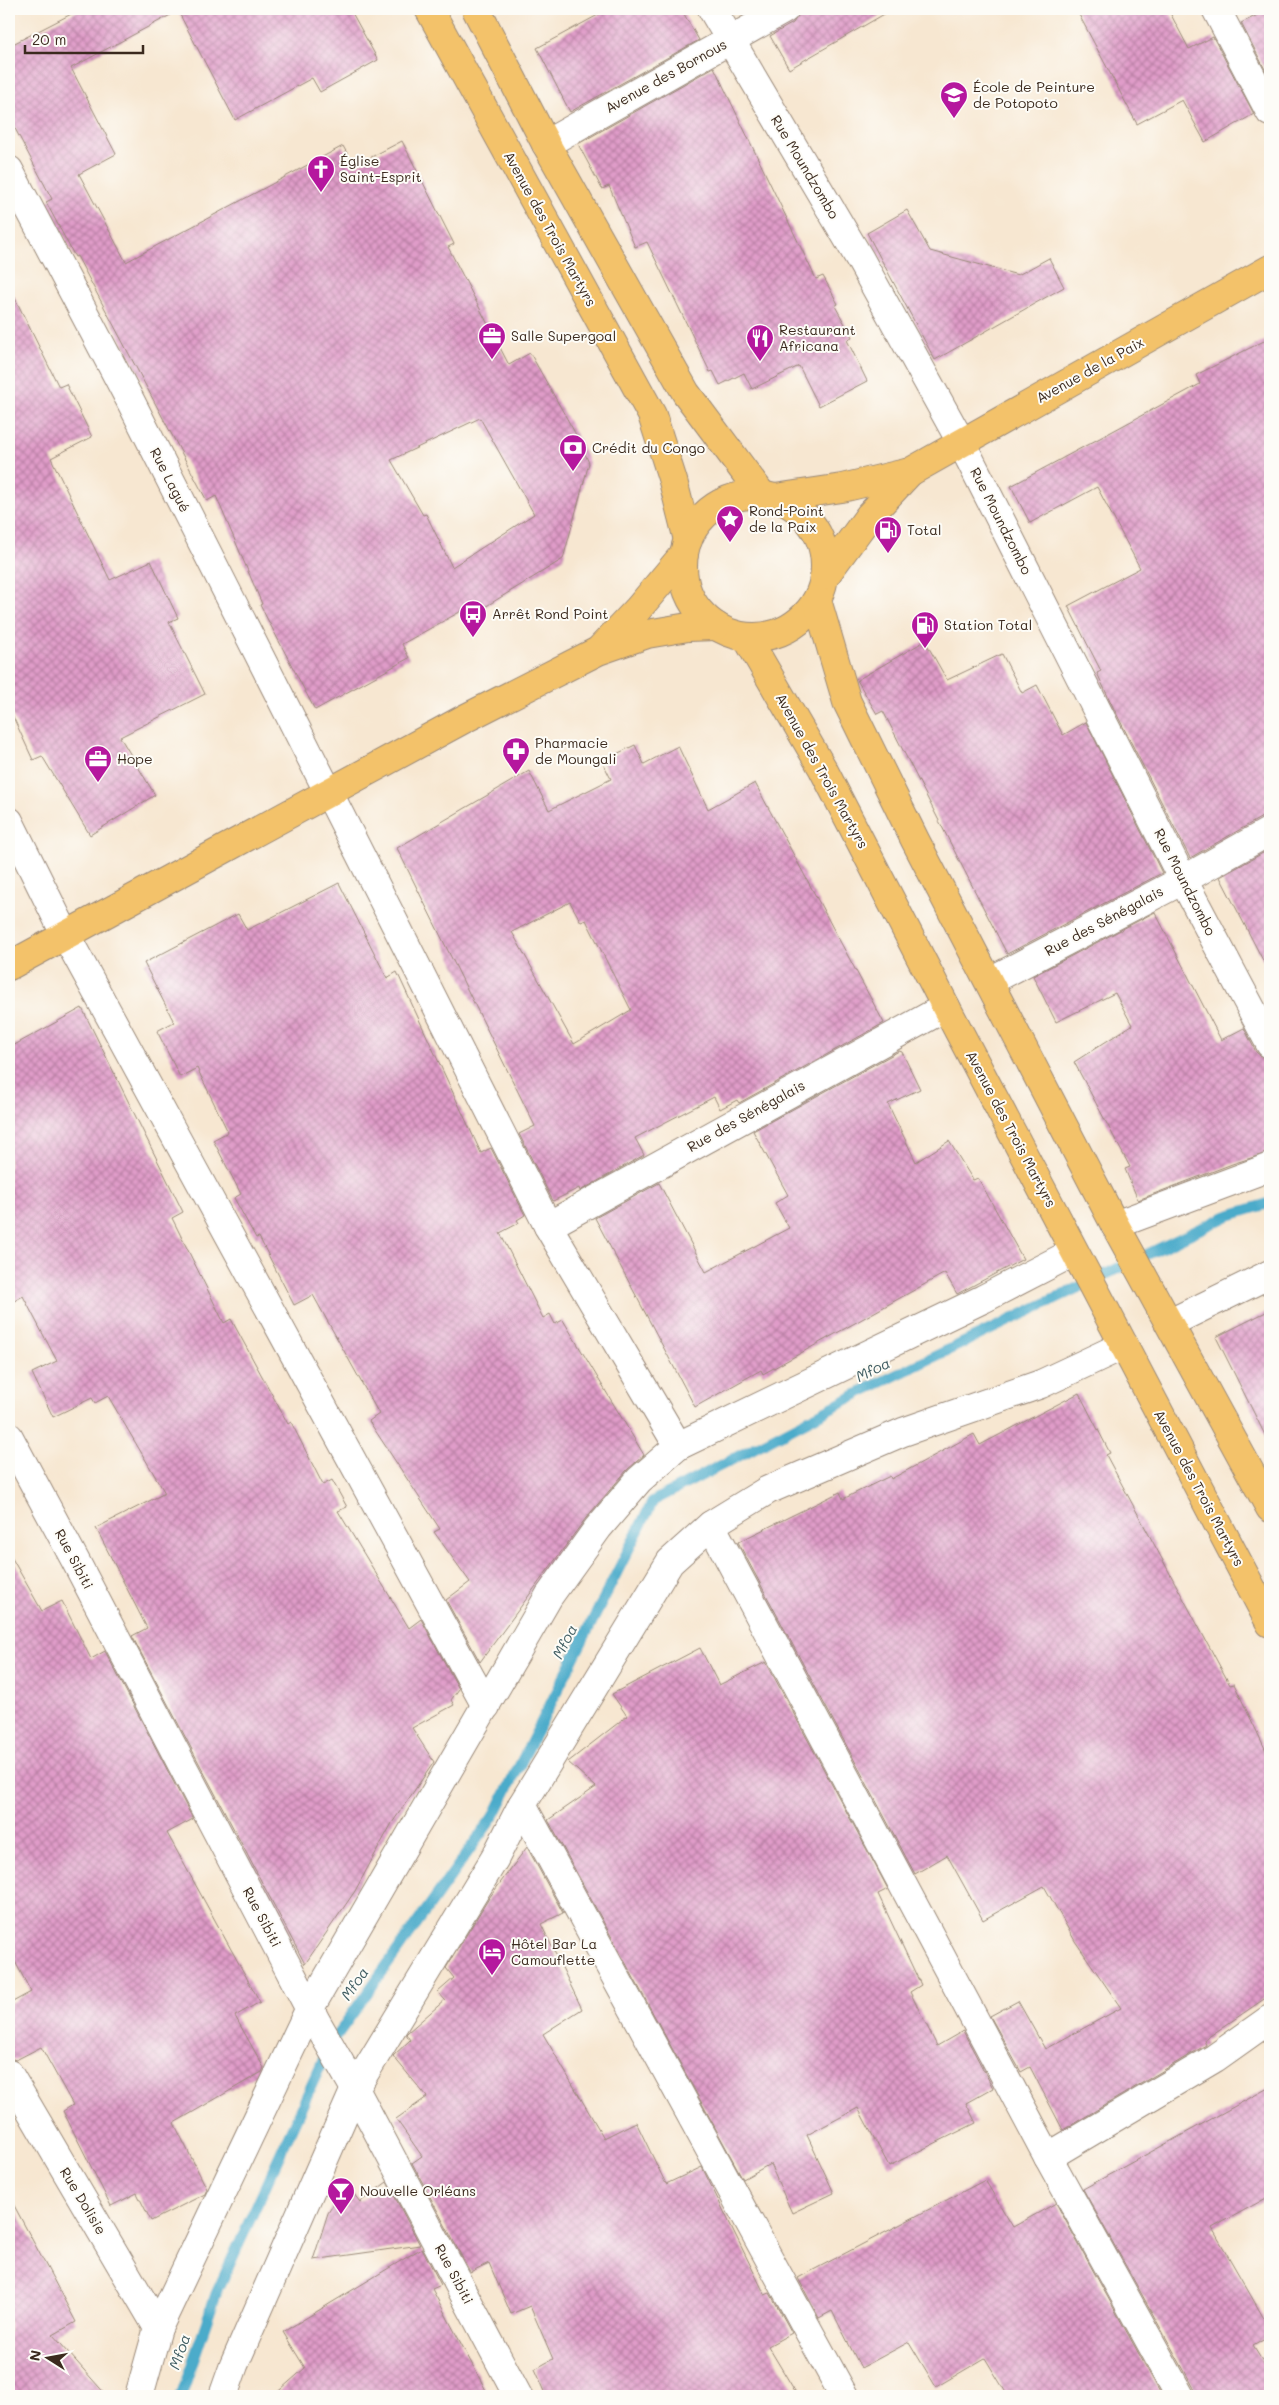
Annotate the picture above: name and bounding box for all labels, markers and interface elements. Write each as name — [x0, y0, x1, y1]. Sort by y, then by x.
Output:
scale bar — [25, 22, 142, 54]
text: 20 m — [32, 29, 66, 49]
street label: Avenue des Bornous — [602, 34, 730, 117]
place label: École de Peinture de Potopoto — [973, 77, 1095, 112]
school or university icon: École de Peinture de Potopoto — [939, 80, 969, 119]
street label: Rue Moundzombo — [767, 111, 844, 222]
street label: Avenue des Trois Martyrs — [500, 148, 601, 310]
place label: Église Saint-Esprit — [340, 151, 422, 186]
church icon: Église Saint-Esprit — [306, 154, 336, 193]
place label: Restaurant Africana — [779, 320, 856, 355]
office icon: Salle Supergoal — [477, 321, 507, 360]
restaurant icon: Restaurant Africana — [745, 323, 775, 362]
place label: Salle Supergoal — [511, 326, 616, 345]
street label: Avenue de la Paix — [1033, 332, 1147, 407]
bank icon: Crédit du Congo — [558, 433, 588, 472]
place label: Crédit du Congo — [592, 438, 705, 457]
street label: Rue Lagué — [146, 444, 195, 515]
street label: Rue Moundzombo — [966, 464, 1037, 578]
place label: Rond-Point de la Paix — [749, 501, 824, 536]
place icon: Rond-Point de la Paix — [715, 504, 745, 543]
fuel station icon: Total — [873, 515, 903, 554]
place label: Total — [907, 520, 942, 539]
bus stop icon: Arrêt Rond Point — [458, 599, 488, 638]
place label: Arrêt Rond Point — [492, 604, 609, 623]
fuel station icon: Station Total — [910, 610, 940, 649]
place label: Station Total — [944, 615, 1032, 634]
street label: Avenue des Trois Martyrs — [772, 690, 873, 852]
place label: Pharmacie de Moungali — [535, 733, 617, 768]
pharmacy icon: Pharmacie de Moungali — [501, 736, 531, 775]
office icon: Hope — [83, 744, 113, 783]
place label: Hope — [117, 749, 153, 768]
street label: Rue Moundzombo — [1150, 825, 1221, 939]
street label: Rue des Sénégalais — [1041, 881, 1167, 960]
street label: Avenue des Trois Martyrs — [962, 1047, 1061, 1210]
street label: Rue des Sénégalais — [683, 1075, 808, 1156]
water label: Mfoa — [852, 1352, 893, 1386]
street label: Avenue des Trois Martyrs — [1150, 1406, 1249, 1569]
street label: Rue Sibiti — [51, 1525, 98, 1592]
water label: Mfoa — [547, 1621, 581, 1662]
street label: Rue Sibiti — [239, 1883, 286, 1950]
place label: Hôtel Bar La Camouflette — [511, 1934, 597, 1969]
hotel icon: Hôtel Bar La Camouflette — [477, 1937, 507, 1976]
water label: Mfoa — [336, 1963, 373, 2004]
street label: Rue Dolisie — [56, 2164, 111, 2238]
bar icon: Nouvelle Orléans — [326, 2176, 356, 2215]
place label: Nouvelle Orléans — [360, 2181, 476, 2200]
street label: Rue Sibiti — [431, 2240, 478, 2307]
water label: Mfoa — [164, 2331, 194, 2372]
north arrow — [22, 2332, 72, 2382]
text: N — [24, 2348, 45, 2362]

